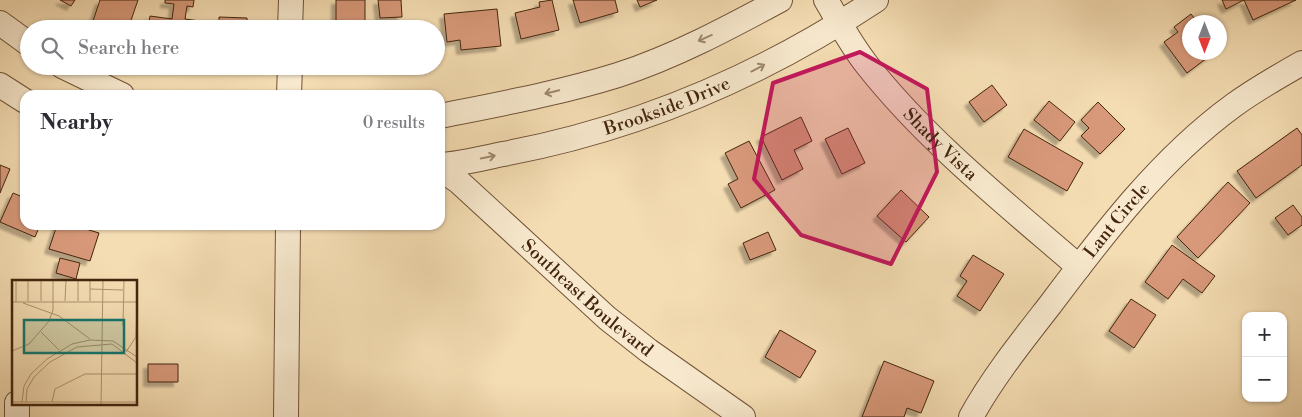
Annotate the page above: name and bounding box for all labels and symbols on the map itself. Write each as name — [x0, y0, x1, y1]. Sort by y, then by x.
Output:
north arrow — [1182, 15, 1227, 60]
one-way arrow — [698, 34, 713, 43]
one-way arrow — [750, 63, 765, 73]
street label: Brookside Drive — [600, 72, 734, 141]
one-way arrow — [545, 88, 561, 97]
street label: Shady Vista — [898, 103, 983, 186]
one-way arrow — [480, 151, 496, 161]
street label: Lant Circle — [1079, 178, 1155, 263]
street label: Southeast Boulevard — [517, 234, 659, 362]
inset map — [12, 280, 138, 404]

